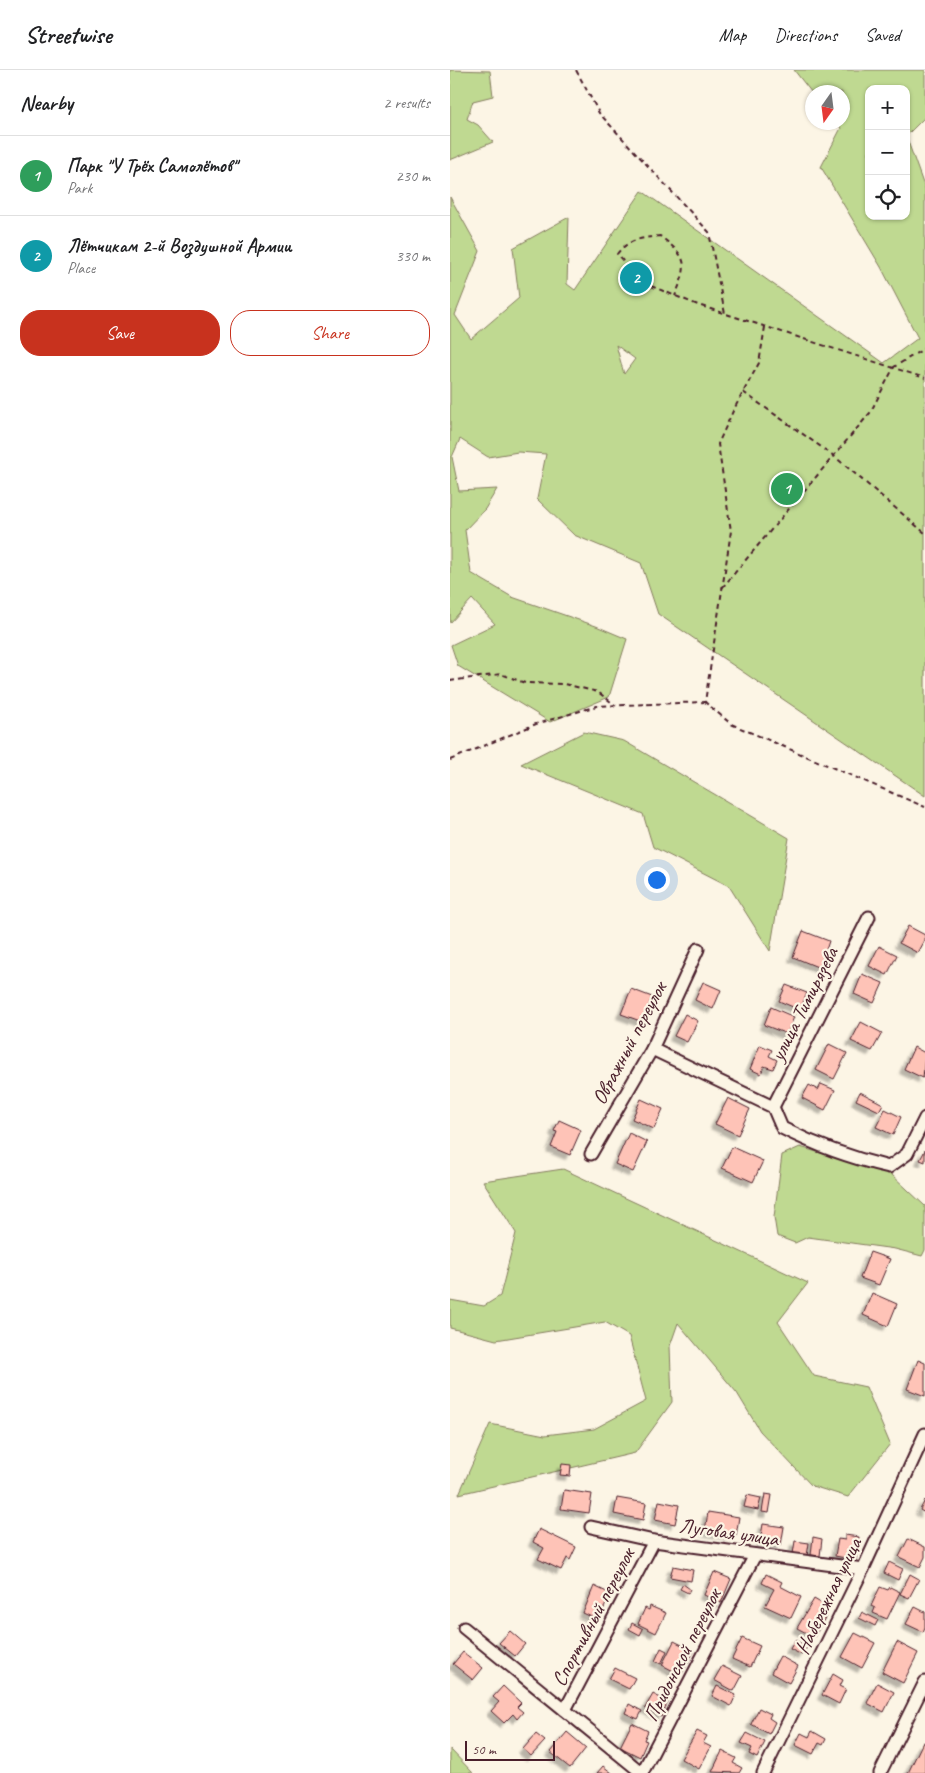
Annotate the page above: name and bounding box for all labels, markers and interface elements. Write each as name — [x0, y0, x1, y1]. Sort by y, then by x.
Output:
text: Streetwise — [25, 20, 111, 50]
text: Map — [719, 24, 746, 46]
text: Directions — [774, 24, 837, 46]
text: Saved — [865, 24, 900, 46]
north arrow — [805, 85, 850, 130]
map controls — [865, 85, 910, 220]
button: + — [865, 85, 910, 130]
text: Nearby — [20, 90, 73, 116]
text: 2 results — [383, 93, 430, 113]
button: − — [865, 130, 910, 175]
text: Парк "У Трёх Самолётов" — [67, 154, 236, 178]
text: 1 — [32, 166, 40, 186]
text: 230 m — [396, 166, 430, 186]
button: locate — [865, 175, 910, 220]
text: Park — [67, 178, 92, 198]
text: Лётчикам 2-й Воздушной Армии — [67, 234, 292, 258]
text: 2 — [32, 246, 40, 266]
text: 330 m — [396, 246, 430, 266]
text: Place — [67, 258, 95, 278]
pin: 2 — [620, 259, 652, 297]
button: Save — [20, 310, 220, 356]
button: Share — [230, 310, 430, 356]
pin: 1 — [771, 470, 803, 508]
your location — [644, 867, 670, 893]
street label: улица Тимирязева — [763, 941, 845, 1067]
street label: Овражный переулок — [586, 975, 673, 1109]
street label: Луговая улица — [678, 1512, 782, 1552]
street label: Набережная улица — [789, 1532, 868, 1658]
street label: Спортивный переулок — [546, 1542, 641, 1690]
street label: Придонской переулок — [637, 1582, 728, 1726]
scale bar — [465, 1738, 555, 1761]
text: 50 m — [472, 1741, 496, 1758]

